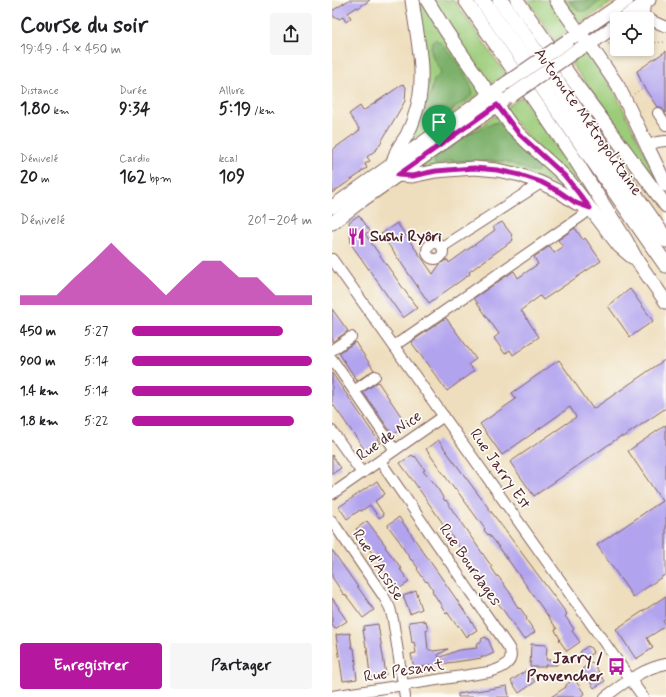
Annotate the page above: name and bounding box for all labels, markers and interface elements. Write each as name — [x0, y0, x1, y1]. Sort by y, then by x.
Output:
text: Course du soir — [20, 12, 148, 40]
map controls — [610, 12, 654, 56]
button: locate — [610, 12, 654, 56]
button: share — [270, 13, 312, 55]
text: 19:49 · 4 × 450 m — [20, 41, 121, 58]
street label: Autoroute Métropolitaine — [529, 44, 647, 200]
text: Distance — [20, 84, 59, 98]
text: Durée — [119, 84, 147, 98]
text: Allure — [219, 84, 245, 98]
text: 1.80 — [20, 98, 50, 120]
text: 9:34 — [119, 98, 150, 120]
text: 5:19 — [219, 98, 251, 120]
text: km — [50, 104, 69, 118]
text: /km — [251, 104, 275, 118]
pin — [422, 105, 456, 146]
icon: arrive — [428, 111, 450, 133]
text: Dénivelé — [20, 152, 58, 166]
text: Cardio — [119, 152, 150, 166]
text: kcal — [219, 152, 237, 166]
text: 20 — [20, 166, 38, 188]
text: 162 — [119, 166, 146, 188]
text: 109 — [219, 166, 245, 188]
text: m — [38, 172, 50, 186]
text: bpm — [146, 172, 172, 186]
text: Dénivelé — [20, 212, 65, 229]
text: 201–204 m — [248, 212, 312, 229]
restaurant icon: Sushi Ryôri — [347, 226, 367, 246]
place label: Sushi Ryôri — [370, 226, 442, 247]
text: 450 m — [20, 323, 56, 340]
text: 5:27 — [84, 323, 108, 340]
text: 900 m — [20, 353, 56, 370]
text: 5:14 — [84, 353, 109, 370]
text: 1.4 km — [20, 383, 59, 400]
text: 5:14 — [84, 383, 109, 400]
street label: Rue de Nice — [352, 406, 426, 466]
text: 1.8 km — [20, 413, 58, 430]
text: 5:22 — [84, 413, 109, 430]
street label: Rue Jarry Est — [465, 425, 535, 513]
street label: Rue Bourdages — [434, 520, 506, 610]
street label: Rue d'Assise — [347, 525, 409, 605]
button: Enregistrer — [20, 643, 162, 689]
button: Partager — [170, 643, 312, 689]
place label: Jarry / Provencher — [526, 648, 603, 687]
street label: Rue Pesant — [362, 654, 446, 688]
bus stop icon: Jarry / Provencher — [606, 657, 626, 677]

